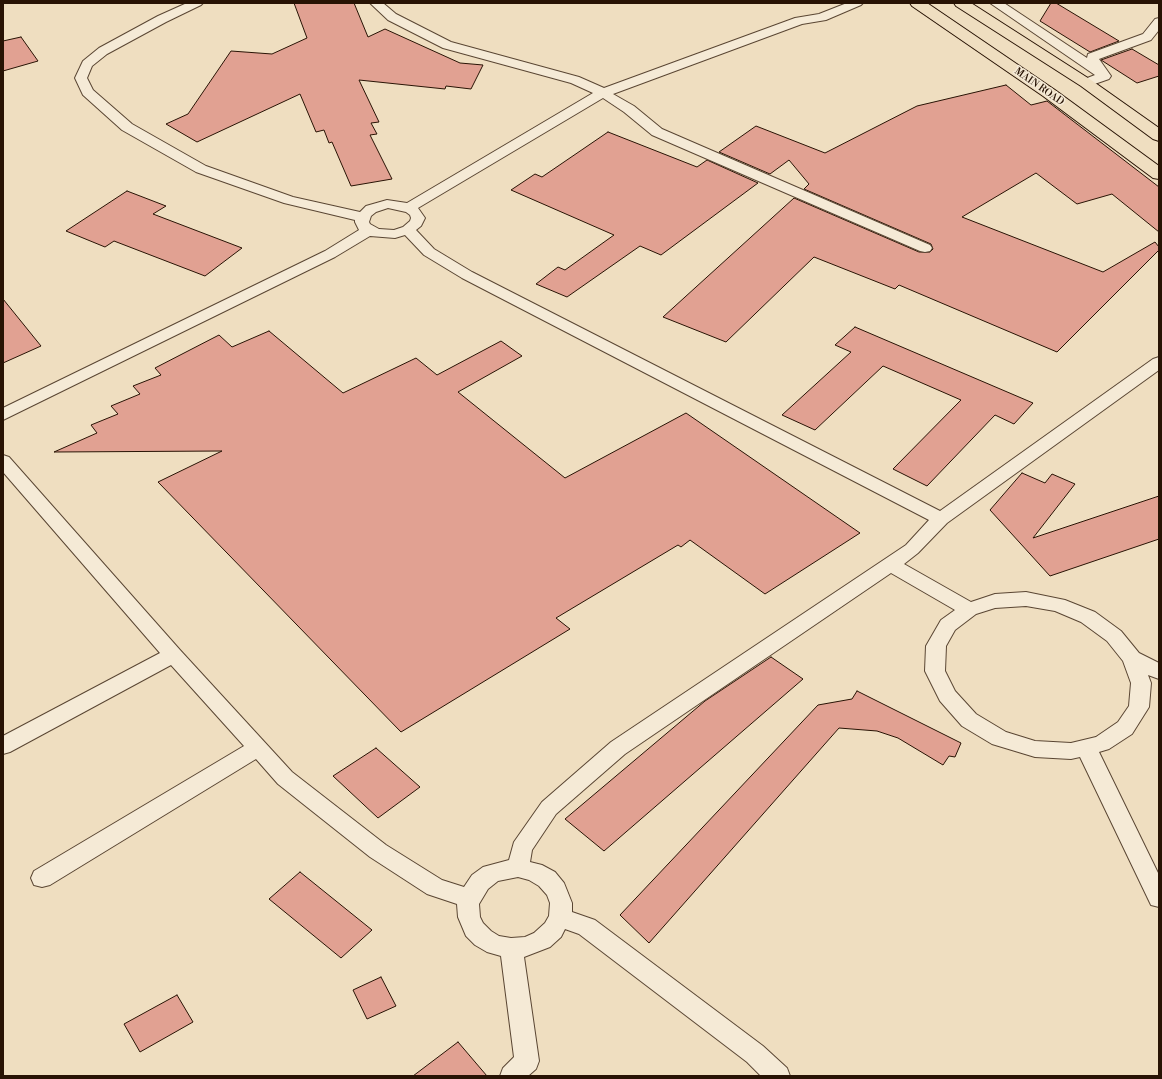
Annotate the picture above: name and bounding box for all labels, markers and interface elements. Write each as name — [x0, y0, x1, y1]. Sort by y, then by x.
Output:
street label: MAIN ROAD — [1012, 66, 1066, 108]

